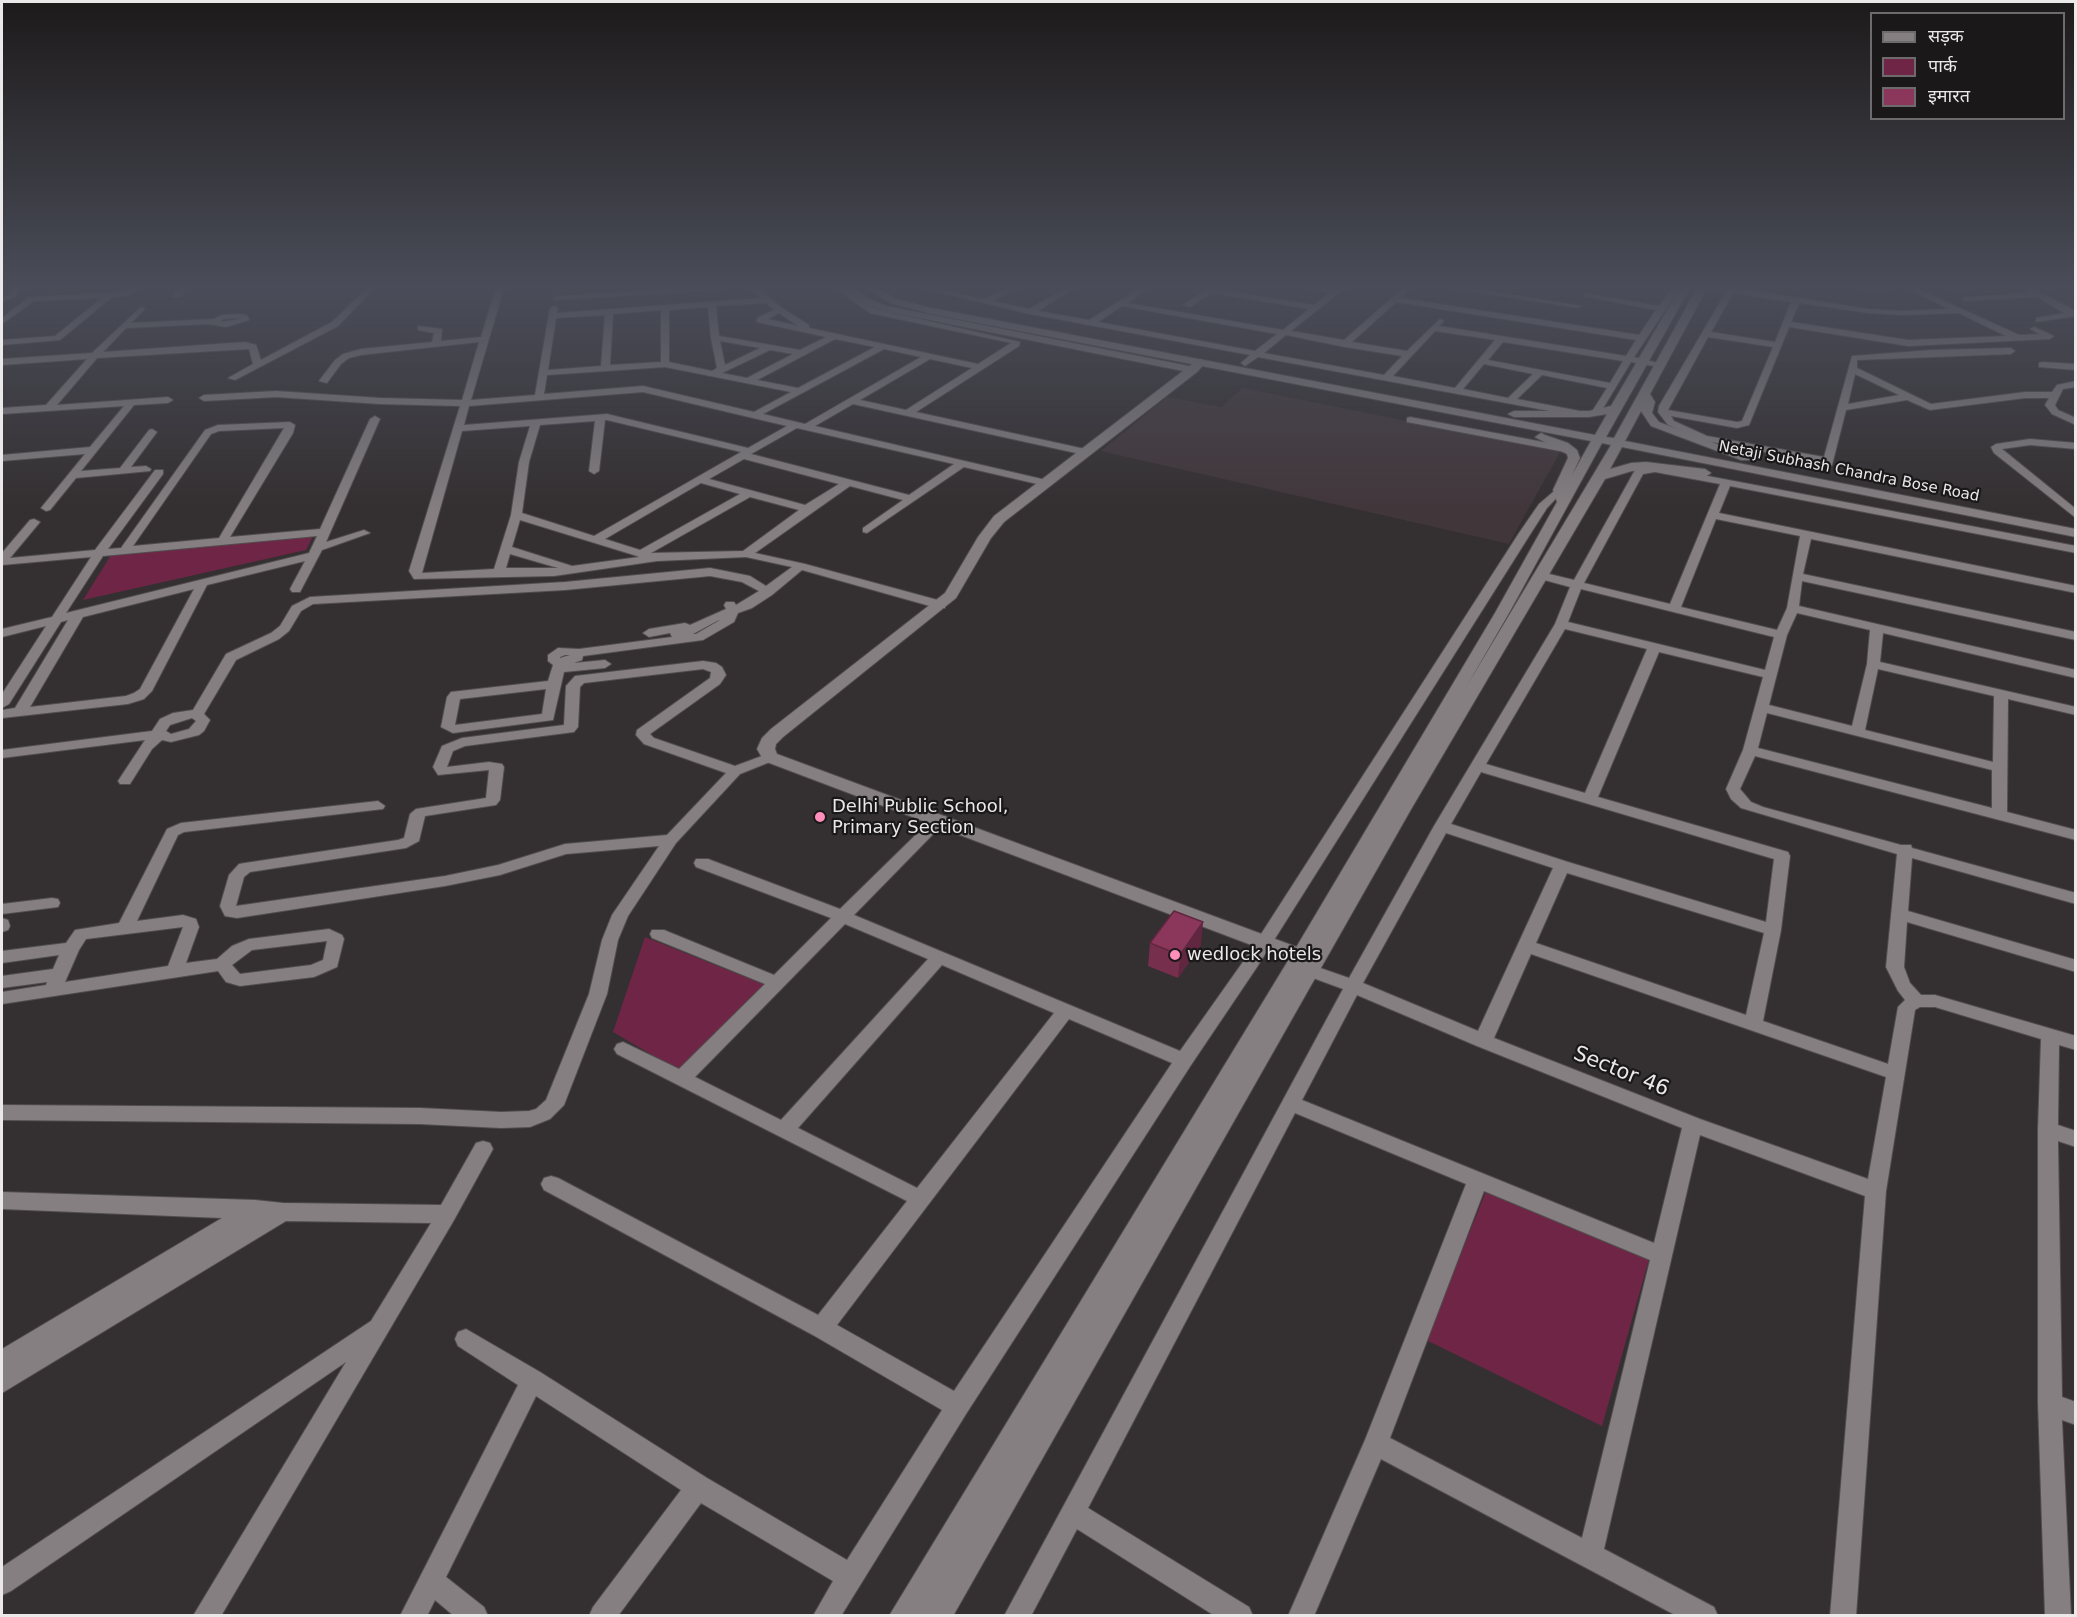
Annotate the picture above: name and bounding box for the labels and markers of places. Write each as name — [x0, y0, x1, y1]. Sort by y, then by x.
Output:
place label: Delhi Public School, Primary Section — [832, 796, 1009, 838]
marker: Delhi Public School, Primary Section — [813, 810, 827, 824]
place label: wedlock hotels — [1187, 944, 1321, 966]
marker: wedlock hotels — [1168, 948, 1182, 962]

